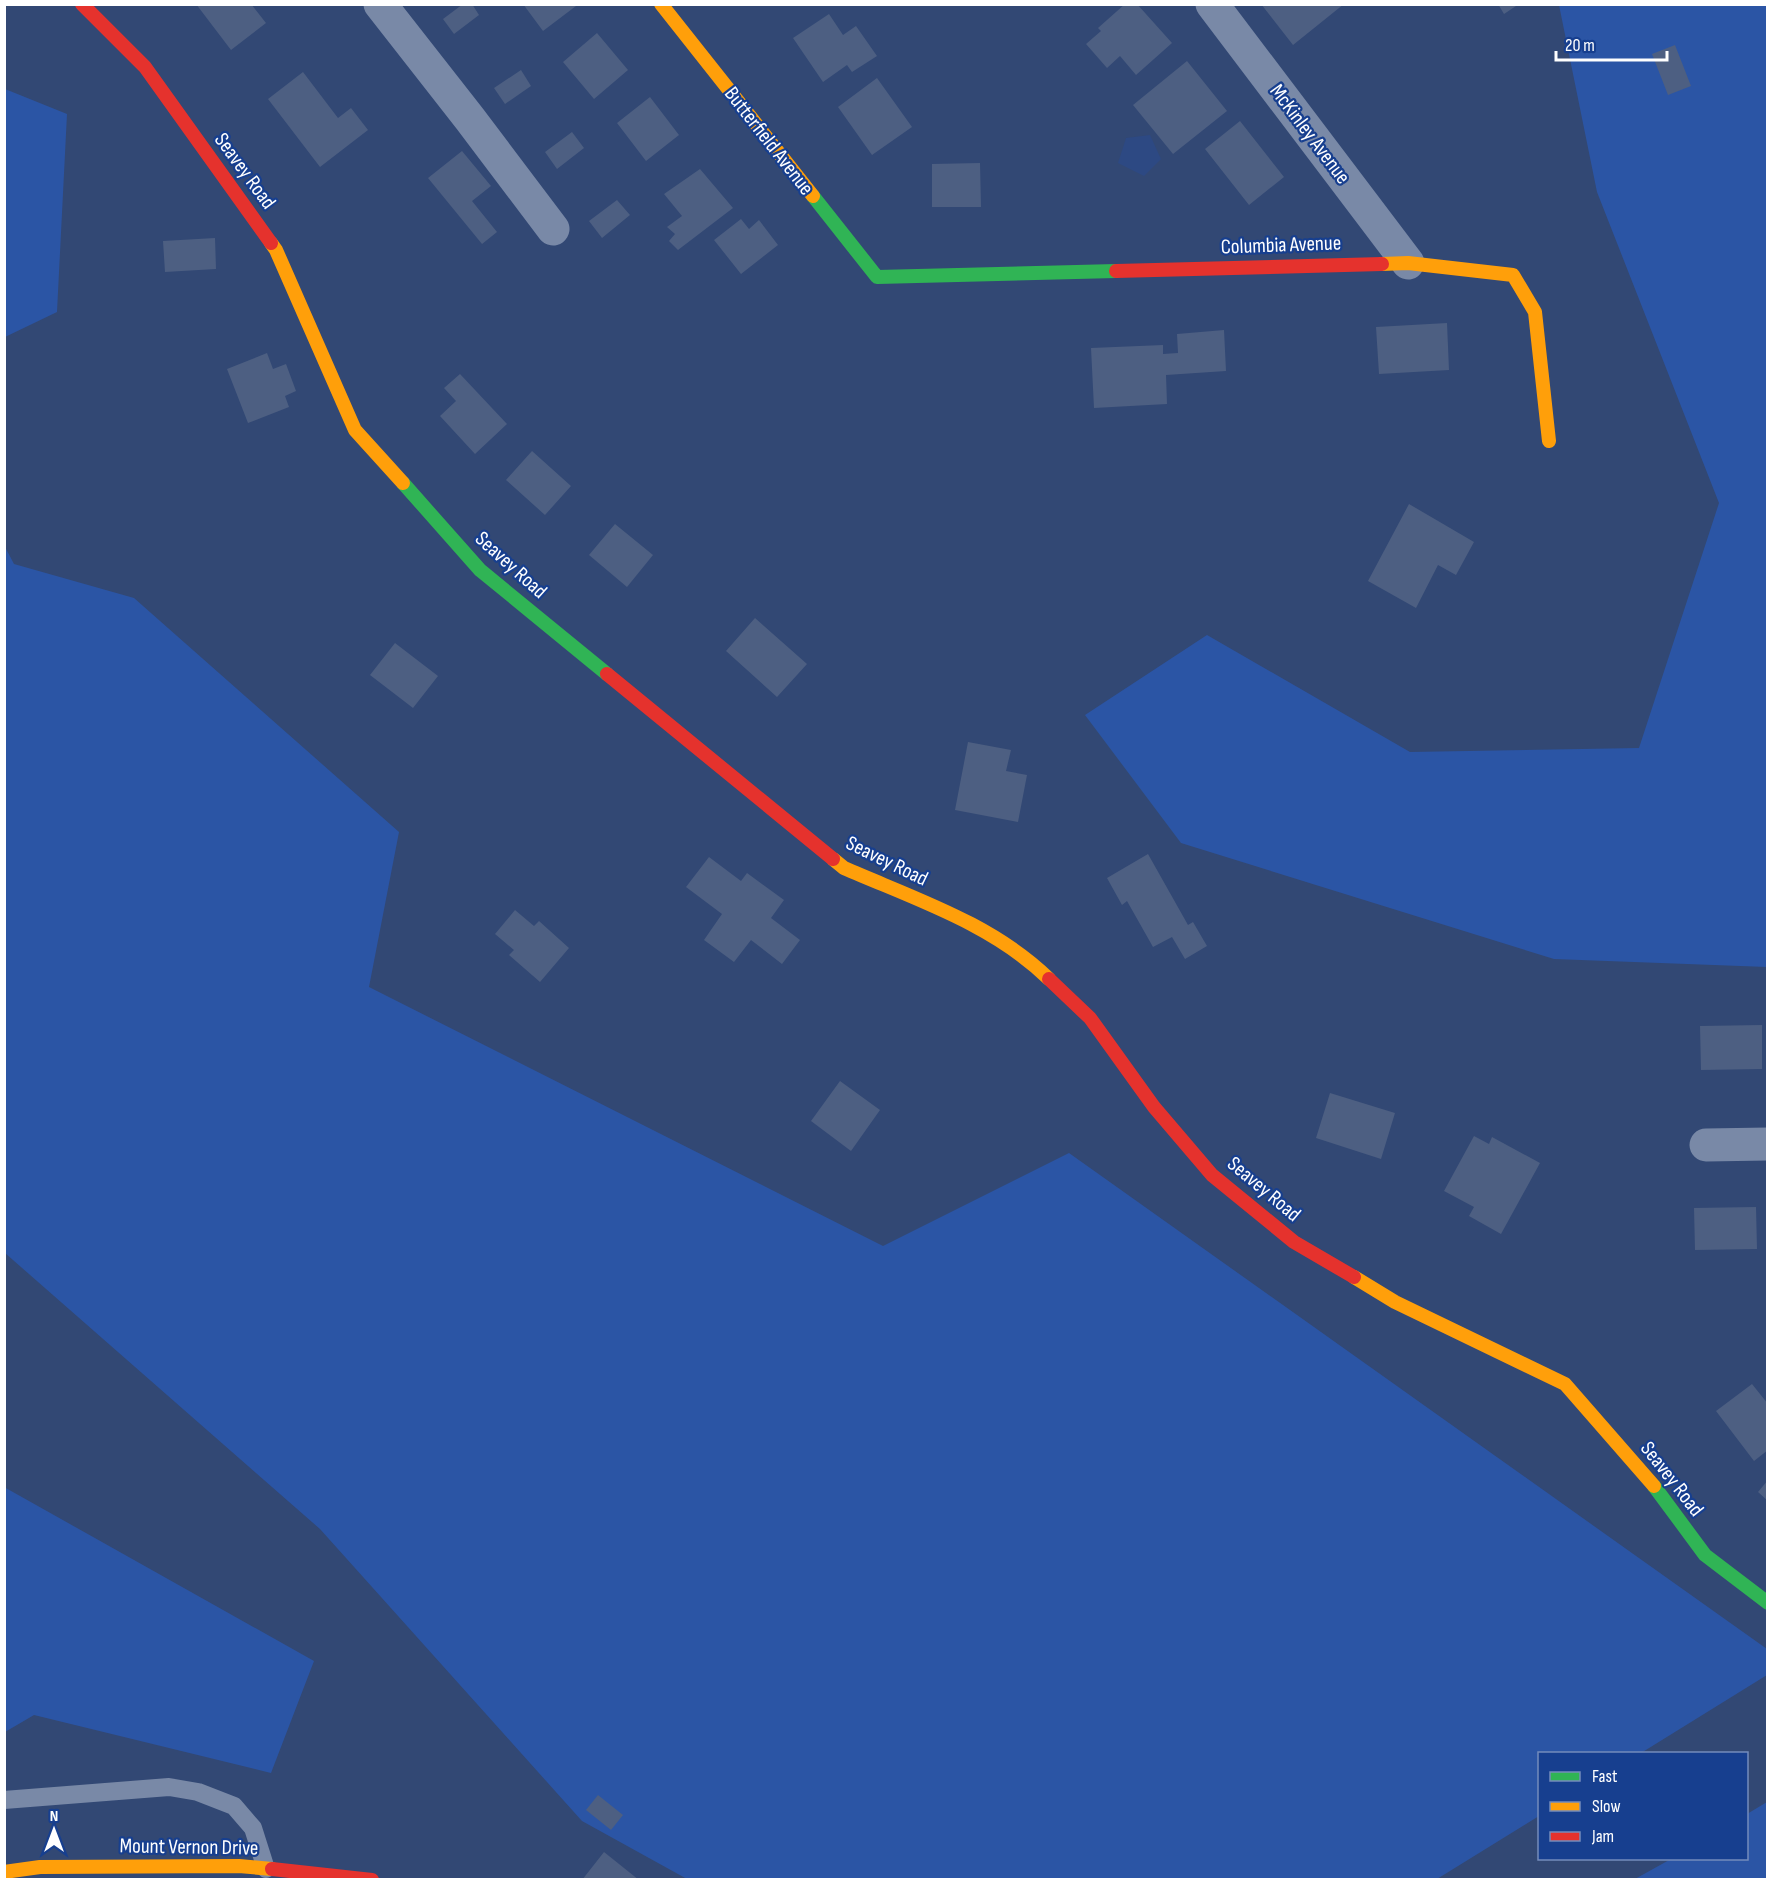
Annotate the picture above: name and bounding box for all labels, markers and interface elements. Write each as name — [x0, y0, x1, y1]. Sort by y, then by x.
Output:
scale bar — [1556, 24, 1667, 62]
text: 20 m — [1565, 35, 1595, 56]
street label: McKinley Avenue — [1264, 79, 1356, 189]
street label: Butterfield Avenue — [719, 82, 819, 200]
street label: Seavey Road — [209, 128, 281, 214]
street label: Columbia Avenue — [1220, 230, 1342, 260]
street label: Seavey Road — [470, 526, 552, 604]
street label: Seavey Road — [842, 830, 932, 892]
street label: Seavey Road — [1222, 1151, 1306, 1227]
street label: Seavey Road — [1635, 1437, 1709, 1521]
legend — [1538, 1752, 1748, 1860]
text: Fast — [1592, 1766, 1618, 1787]
text: Slow — [1592, 1796, 1621, 1817]
north arrow — [24, 1800, 84, 1860]
text: N — [50, 1807, 58, 1826]
text: Jam — [1591, 1826, 1614, 1847]
street label: Mount Vernon Drive — [119, 1833, 259, 1861]

